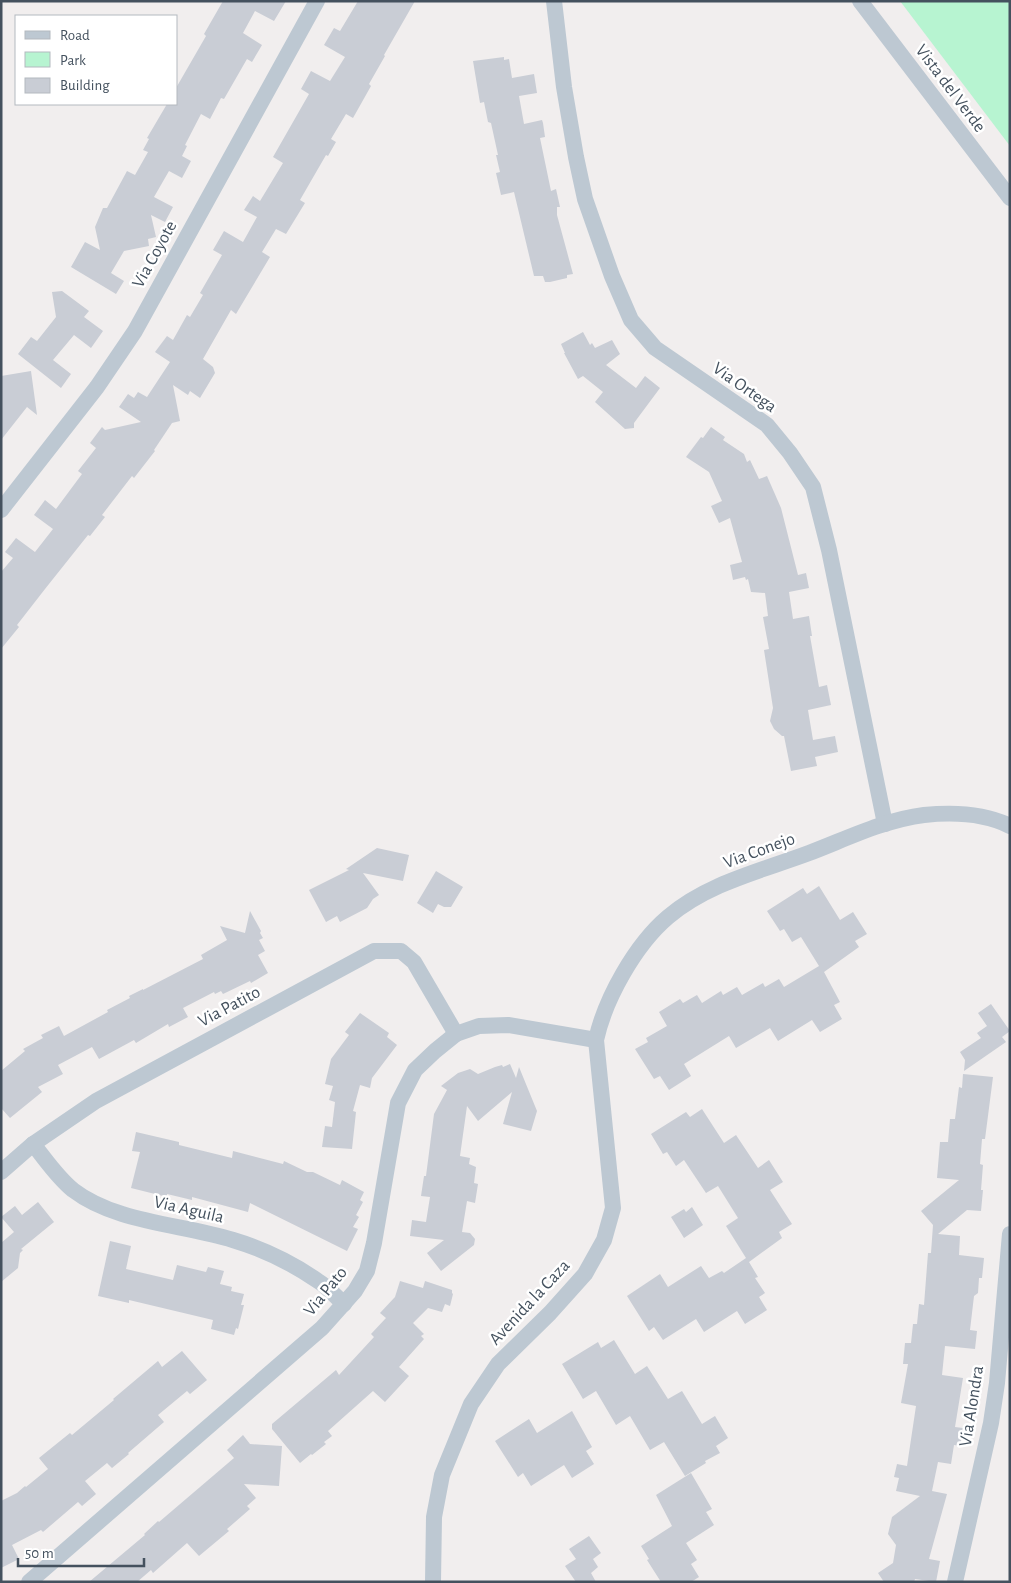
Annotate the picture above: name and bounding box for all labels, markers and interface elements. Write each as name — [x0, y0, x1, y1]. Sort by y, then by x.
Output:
legend — [15, 15, 178, 105]
text: Road — [60, 28, 90, 43]
street label: Vista del Verde — [912, 42, 989, 136]
text: Park — [60, 53, 86, 68]
text: Building — [60, 78, 110, 93]
street label: Via Coyote — [129, 218, 181, 291]
street label: Via Ortega — [709, 359, 780, 416]
street label: Via Conejo — [721, 830, 798, 872]
street label: Via Patito — [195, 983, 264, 1031]
street label: Via Aguila — [152, 1193, 226, 1227]
street label: Avenida la Caza — [486, 1257, 574, 1349]
street label: Via Pato — [301, 1264, 351, 1320]
street label: Via Alondra — [957, 1364, 987, 1448]
scale bar — [18, 1536, 144, 1568]
text: 50 m — [25, 1546, 54, 1561]

